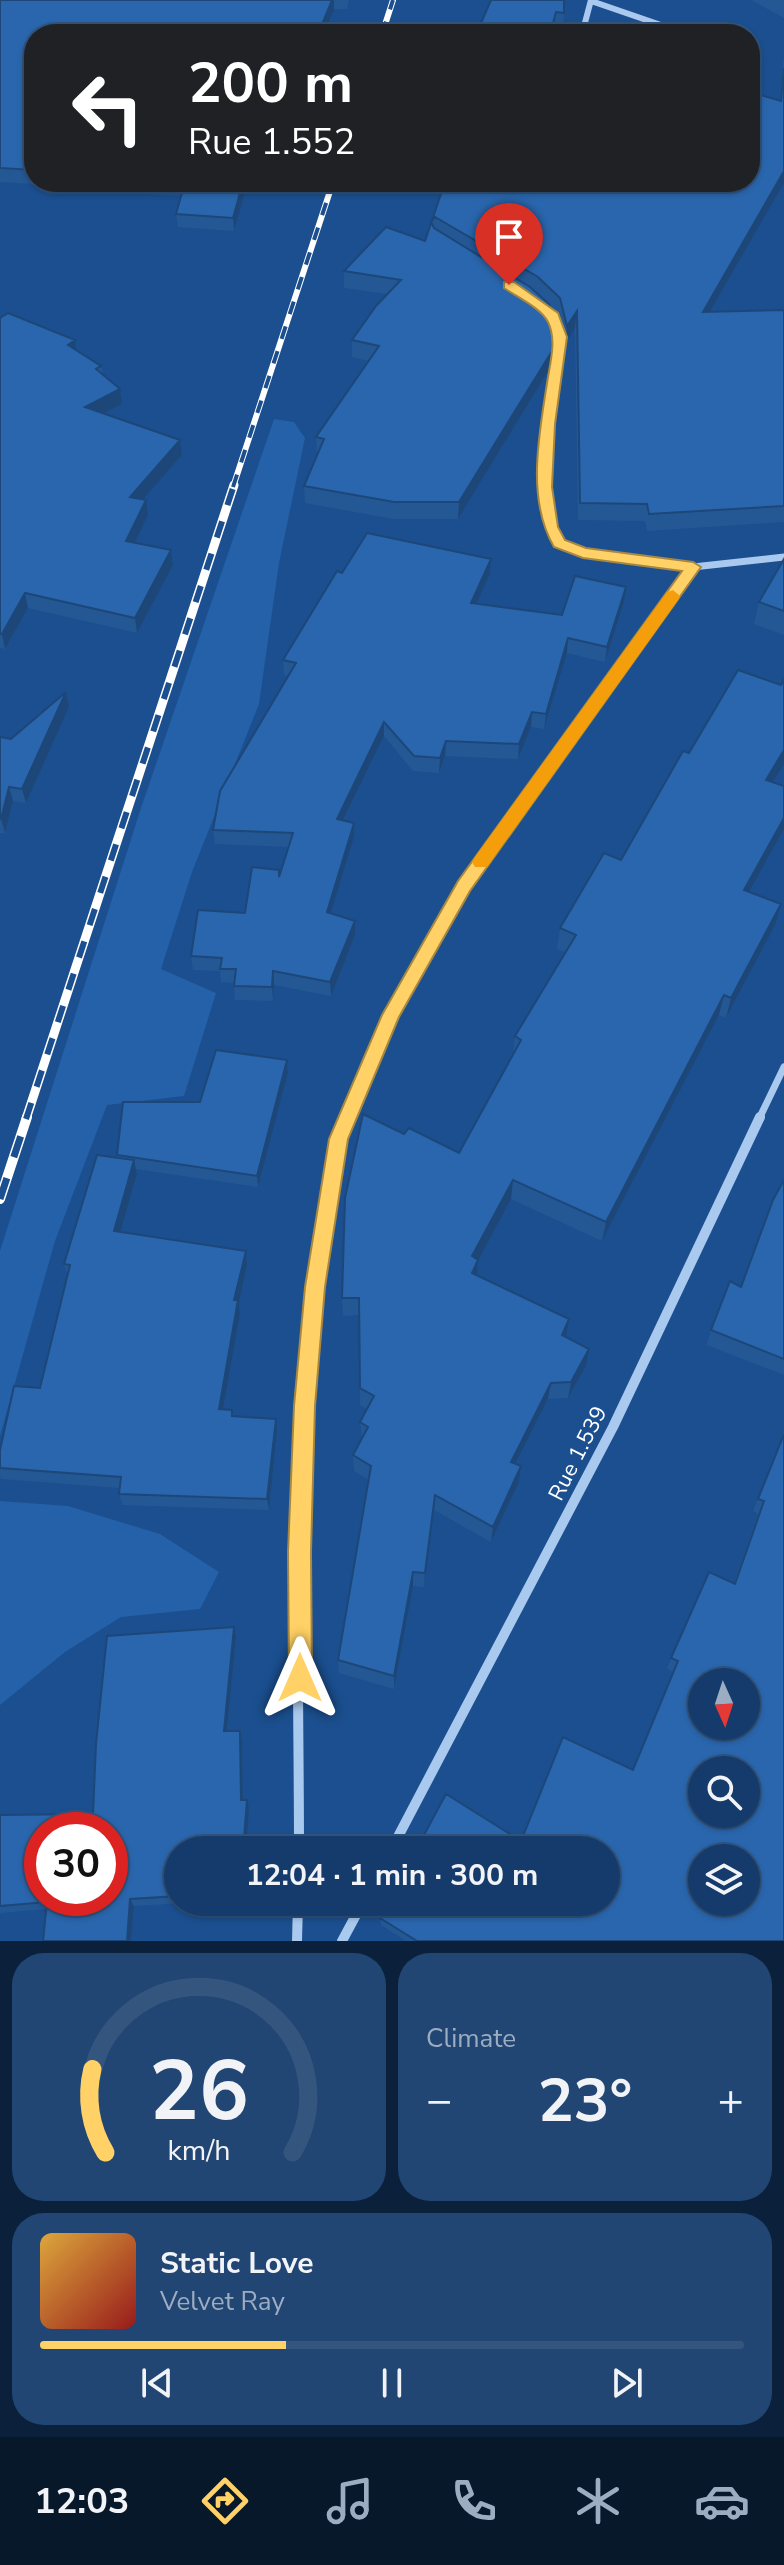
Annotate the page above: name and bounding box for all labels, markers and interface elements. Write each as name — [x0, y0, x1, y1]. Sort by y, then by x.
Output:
text: 200 m — [188, 45, 353, 122]
icon: left — [56, 56, 160, 160]
text: Rue 1.552 — [188, 118, 355, 167]
pin — [475, 203, 543, 285]
icon: arrive — [487, 215, 531, 259]
street label: Rue 1.539 — [541, 1401, 614, 1506]
position arrow — [258, 1636, 342, 1720]
north arrow — [688, 1668, 760, 1740]
map controls — [688, 1668, 760, 1916]
button: search — [688, 1756, 760, 1828]
speed limit sign: 30 — [24, 1812, 128, 1916]
button: layers — [688, 1844, 760, 1916]
text: 12:04 · 1 min · 300 m — [246, 1855, 538, 1896]
text: Climate — [426, 2021, 516, 2056]
text: 26 — [149, 2035, 249, 2148]
text: 23° — [538, 2060, 632, 2142]
text: − — [426, 2071, 452, 2131]
text: + — [718, 2071, 744, 2131]
text: km/h — [168, 2131, 230, 2170]
text: Static Love — [160, 2243, 314, 2284]
text: Velvet Ray — [160, 2284, 285, 2319]
icon: previous — [135, 2361, 179, 2405]
icon: pause — [370, 2361, 414, 2405]
icon: next — [605, 2361, 649, 2405]
icon: directions — [197, 2473, 253, 2529]
icon: music — [322, 2473, 378, 2529]
icon: phone — [446, 2473, 502, 2529]
icon: climate — [570, 2473, 626, 2529]
icon: car — [694, 2473, 750, 2529]
text: 12:03 — [34, 2477, 129, 2526]

